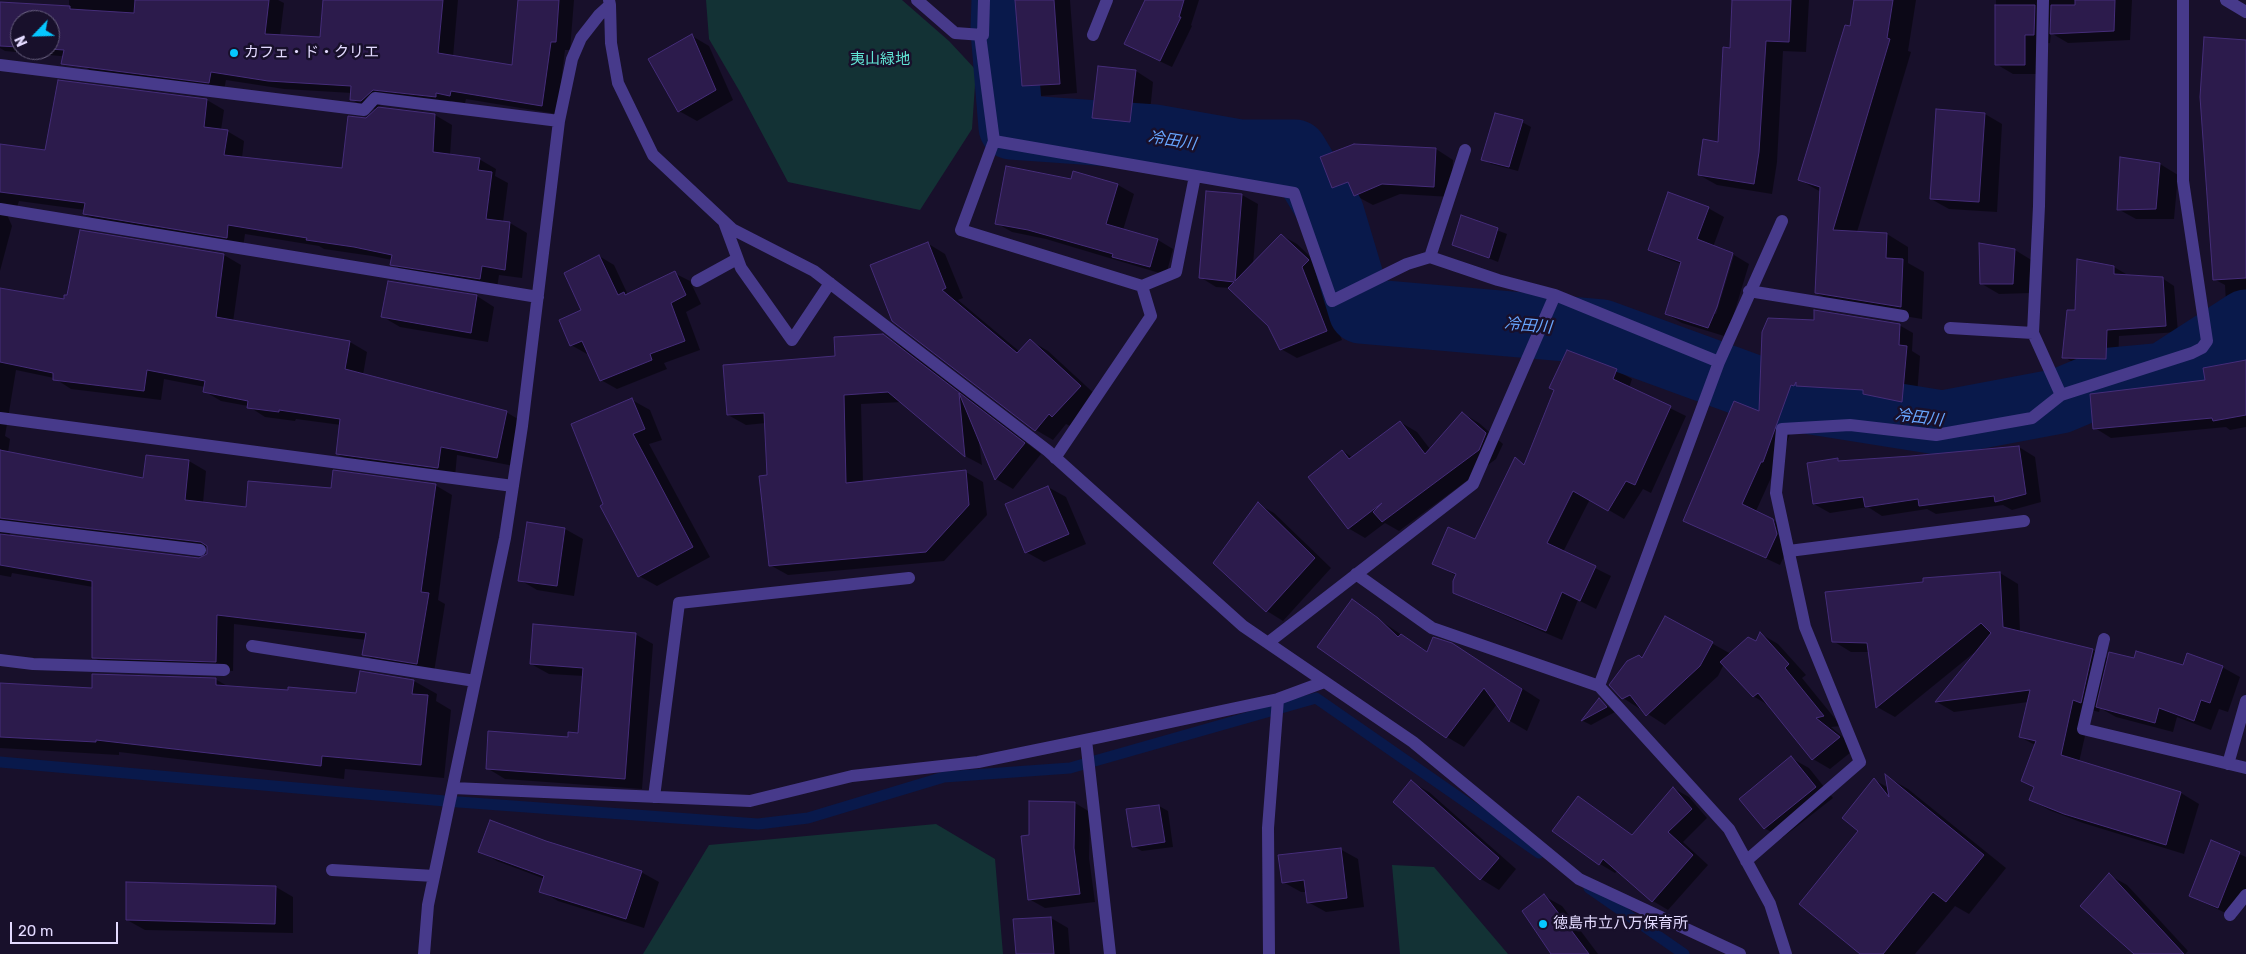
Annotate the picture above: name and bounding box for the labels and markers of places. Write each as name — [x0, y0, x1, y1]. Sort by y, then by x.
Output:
place label: カフェ・ド・クリエ — [244, 44, 379, 62]
marker: カフェ・ド・クリエ — [228, 47, 240, 59]
place label: 徳島市立八万保育所 — [1553, 915, 1688, 933]
marker: 徳島市立八万保育所 — [1537, 918, 1549, 930]

